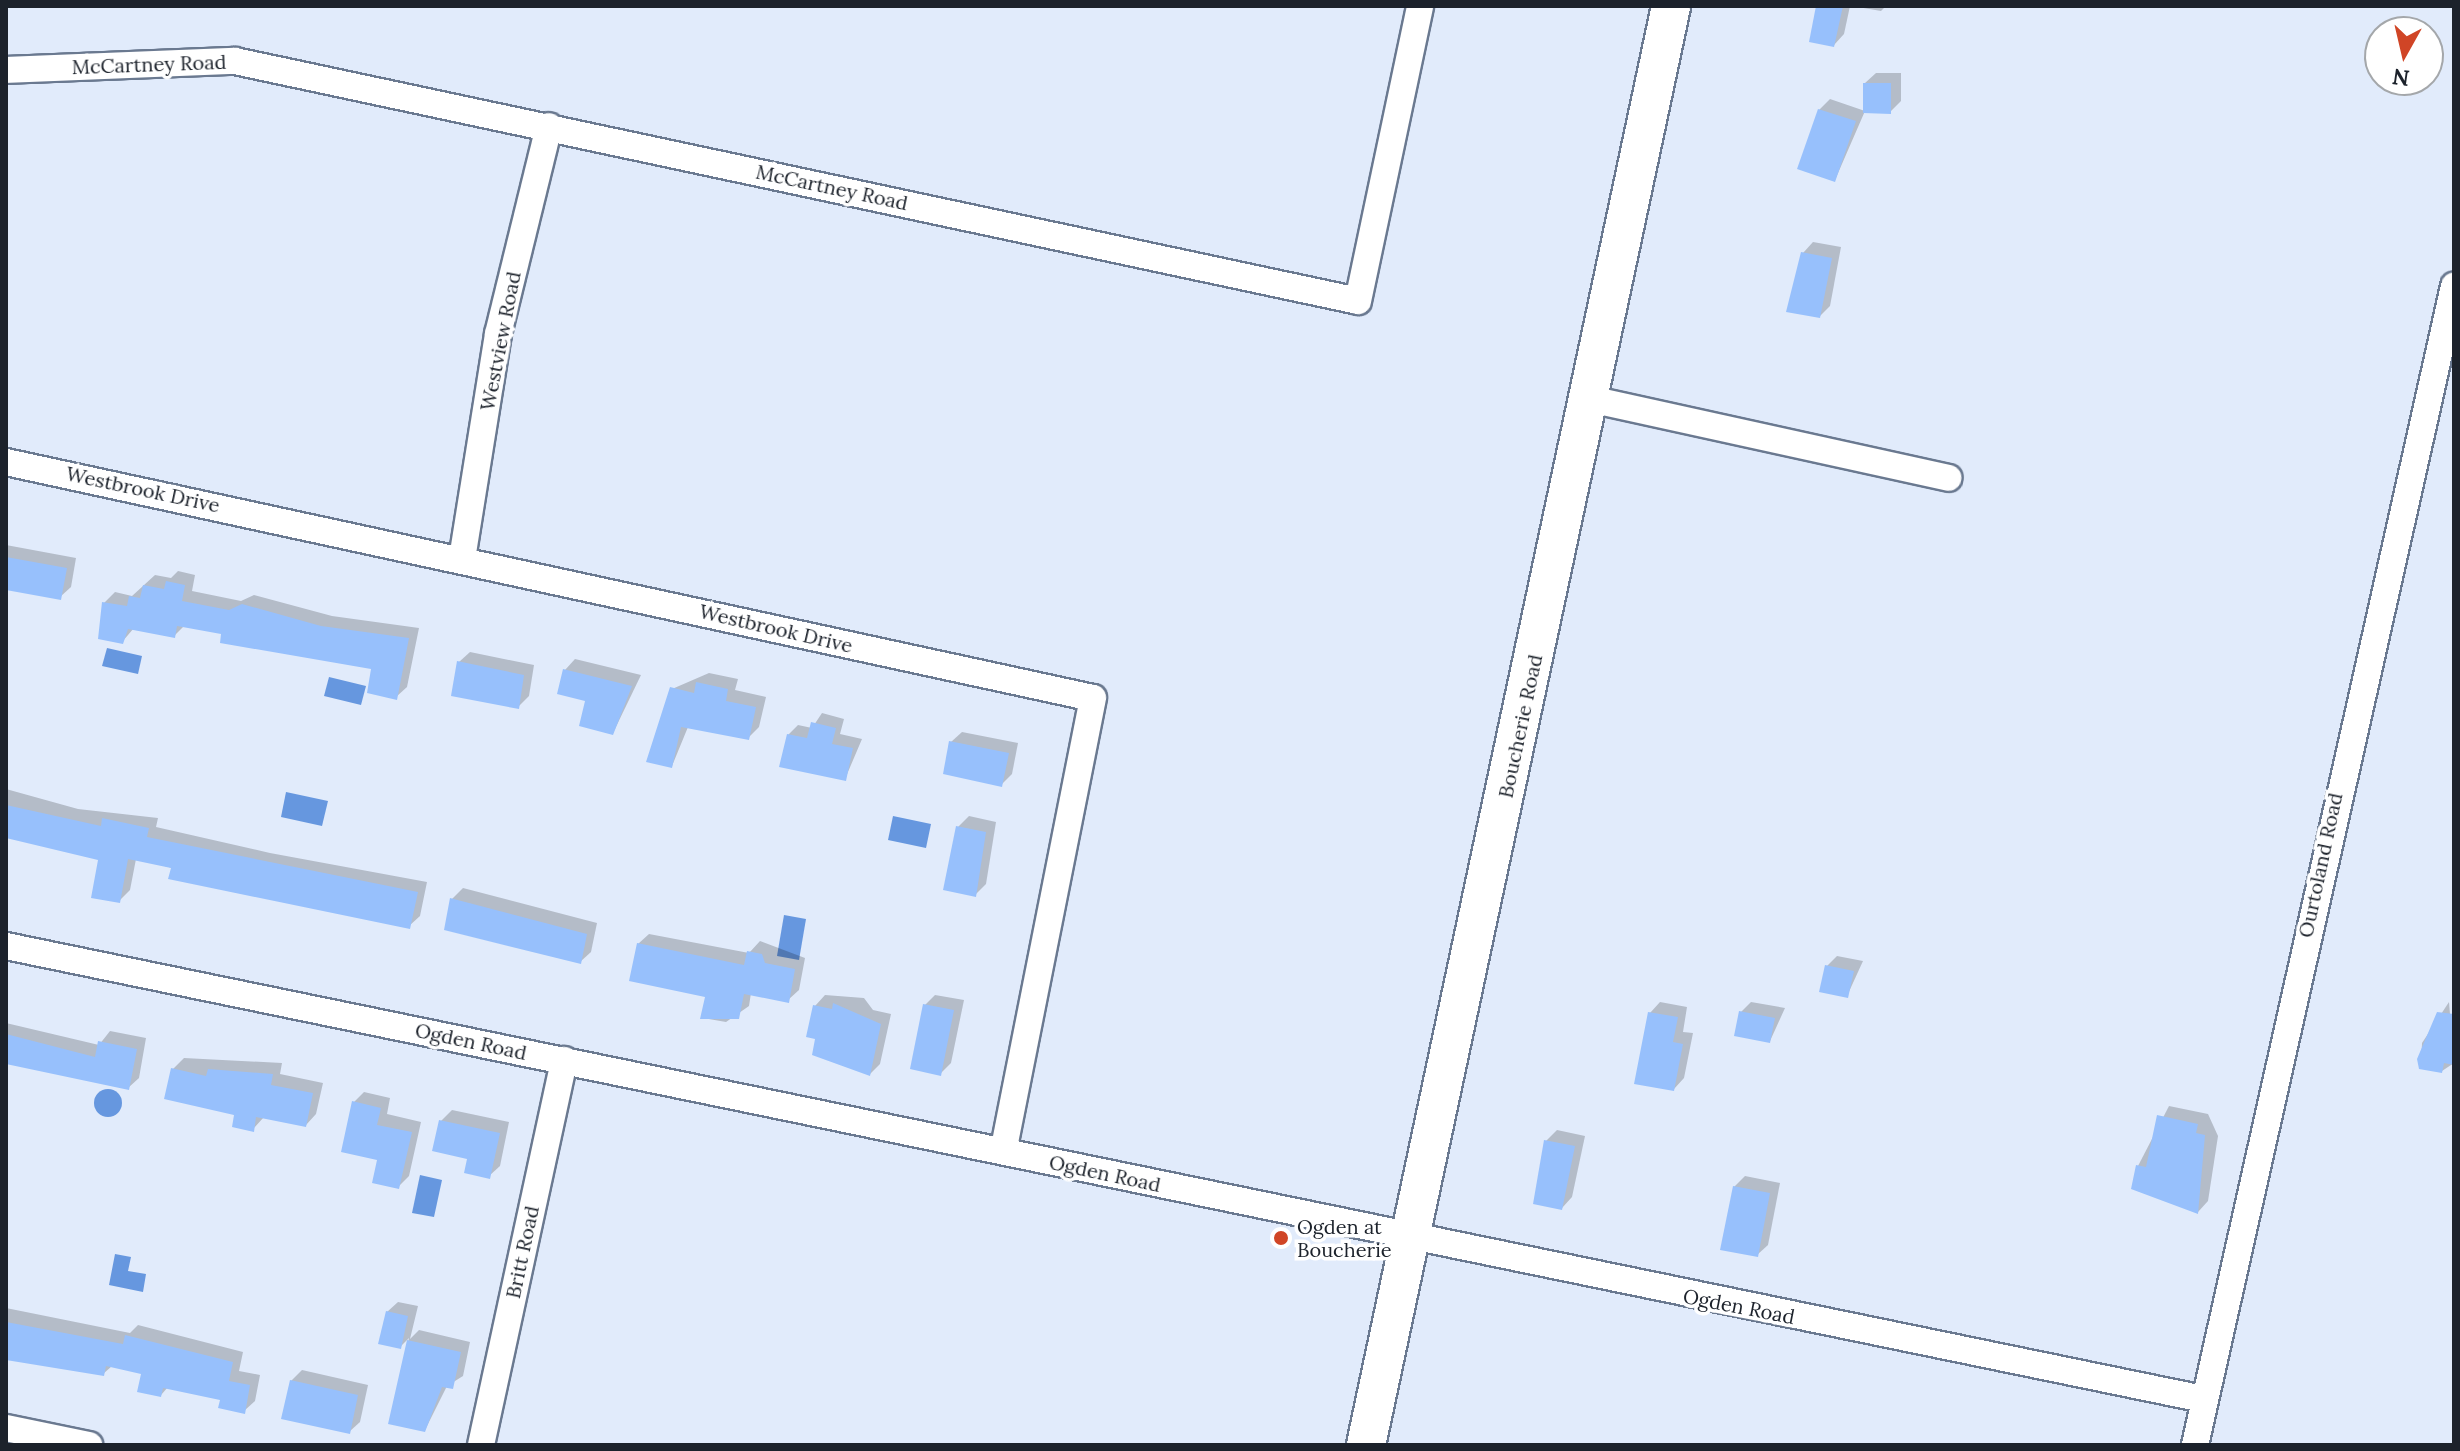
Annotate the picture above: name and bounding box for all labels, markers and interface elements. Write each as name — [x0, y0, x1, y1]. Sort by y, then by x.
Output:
north arrow — [2364, 16, 2444, 96]
street label: McCartney Road — [71, 49, 227, 79]
text: N — [2391, 63, 2411, 93]
street label: McCartney Road — [754, 159, 910, 215]
street label: Westview Road — [475, 269, 525, 413]
street label: Westbrook Drive — [64, 461, 222, 517]
street label: Westbrook Drive — [697, 599, 855, 657]
street label: Boucherie Road — [1493, 652, 1547, 800]
street label: Ourtoland Road — [2293, 790, 2347, 940]
street label: Ogden Road — [413, 1017, 529, 1065]
street label: Ogden Road — [1047, 1149, 1163, 1197]
street label: Britt Road — [500, 1203, 544, 1301]
place label: Ogden at Boucherie — [1297, 1214, 1392, 1261]
marker: Ogden at Boucherie — [1272, 1229, 1290, 1247]
street label: Ogden Road — [1681, 1283, 1797, 1329]

